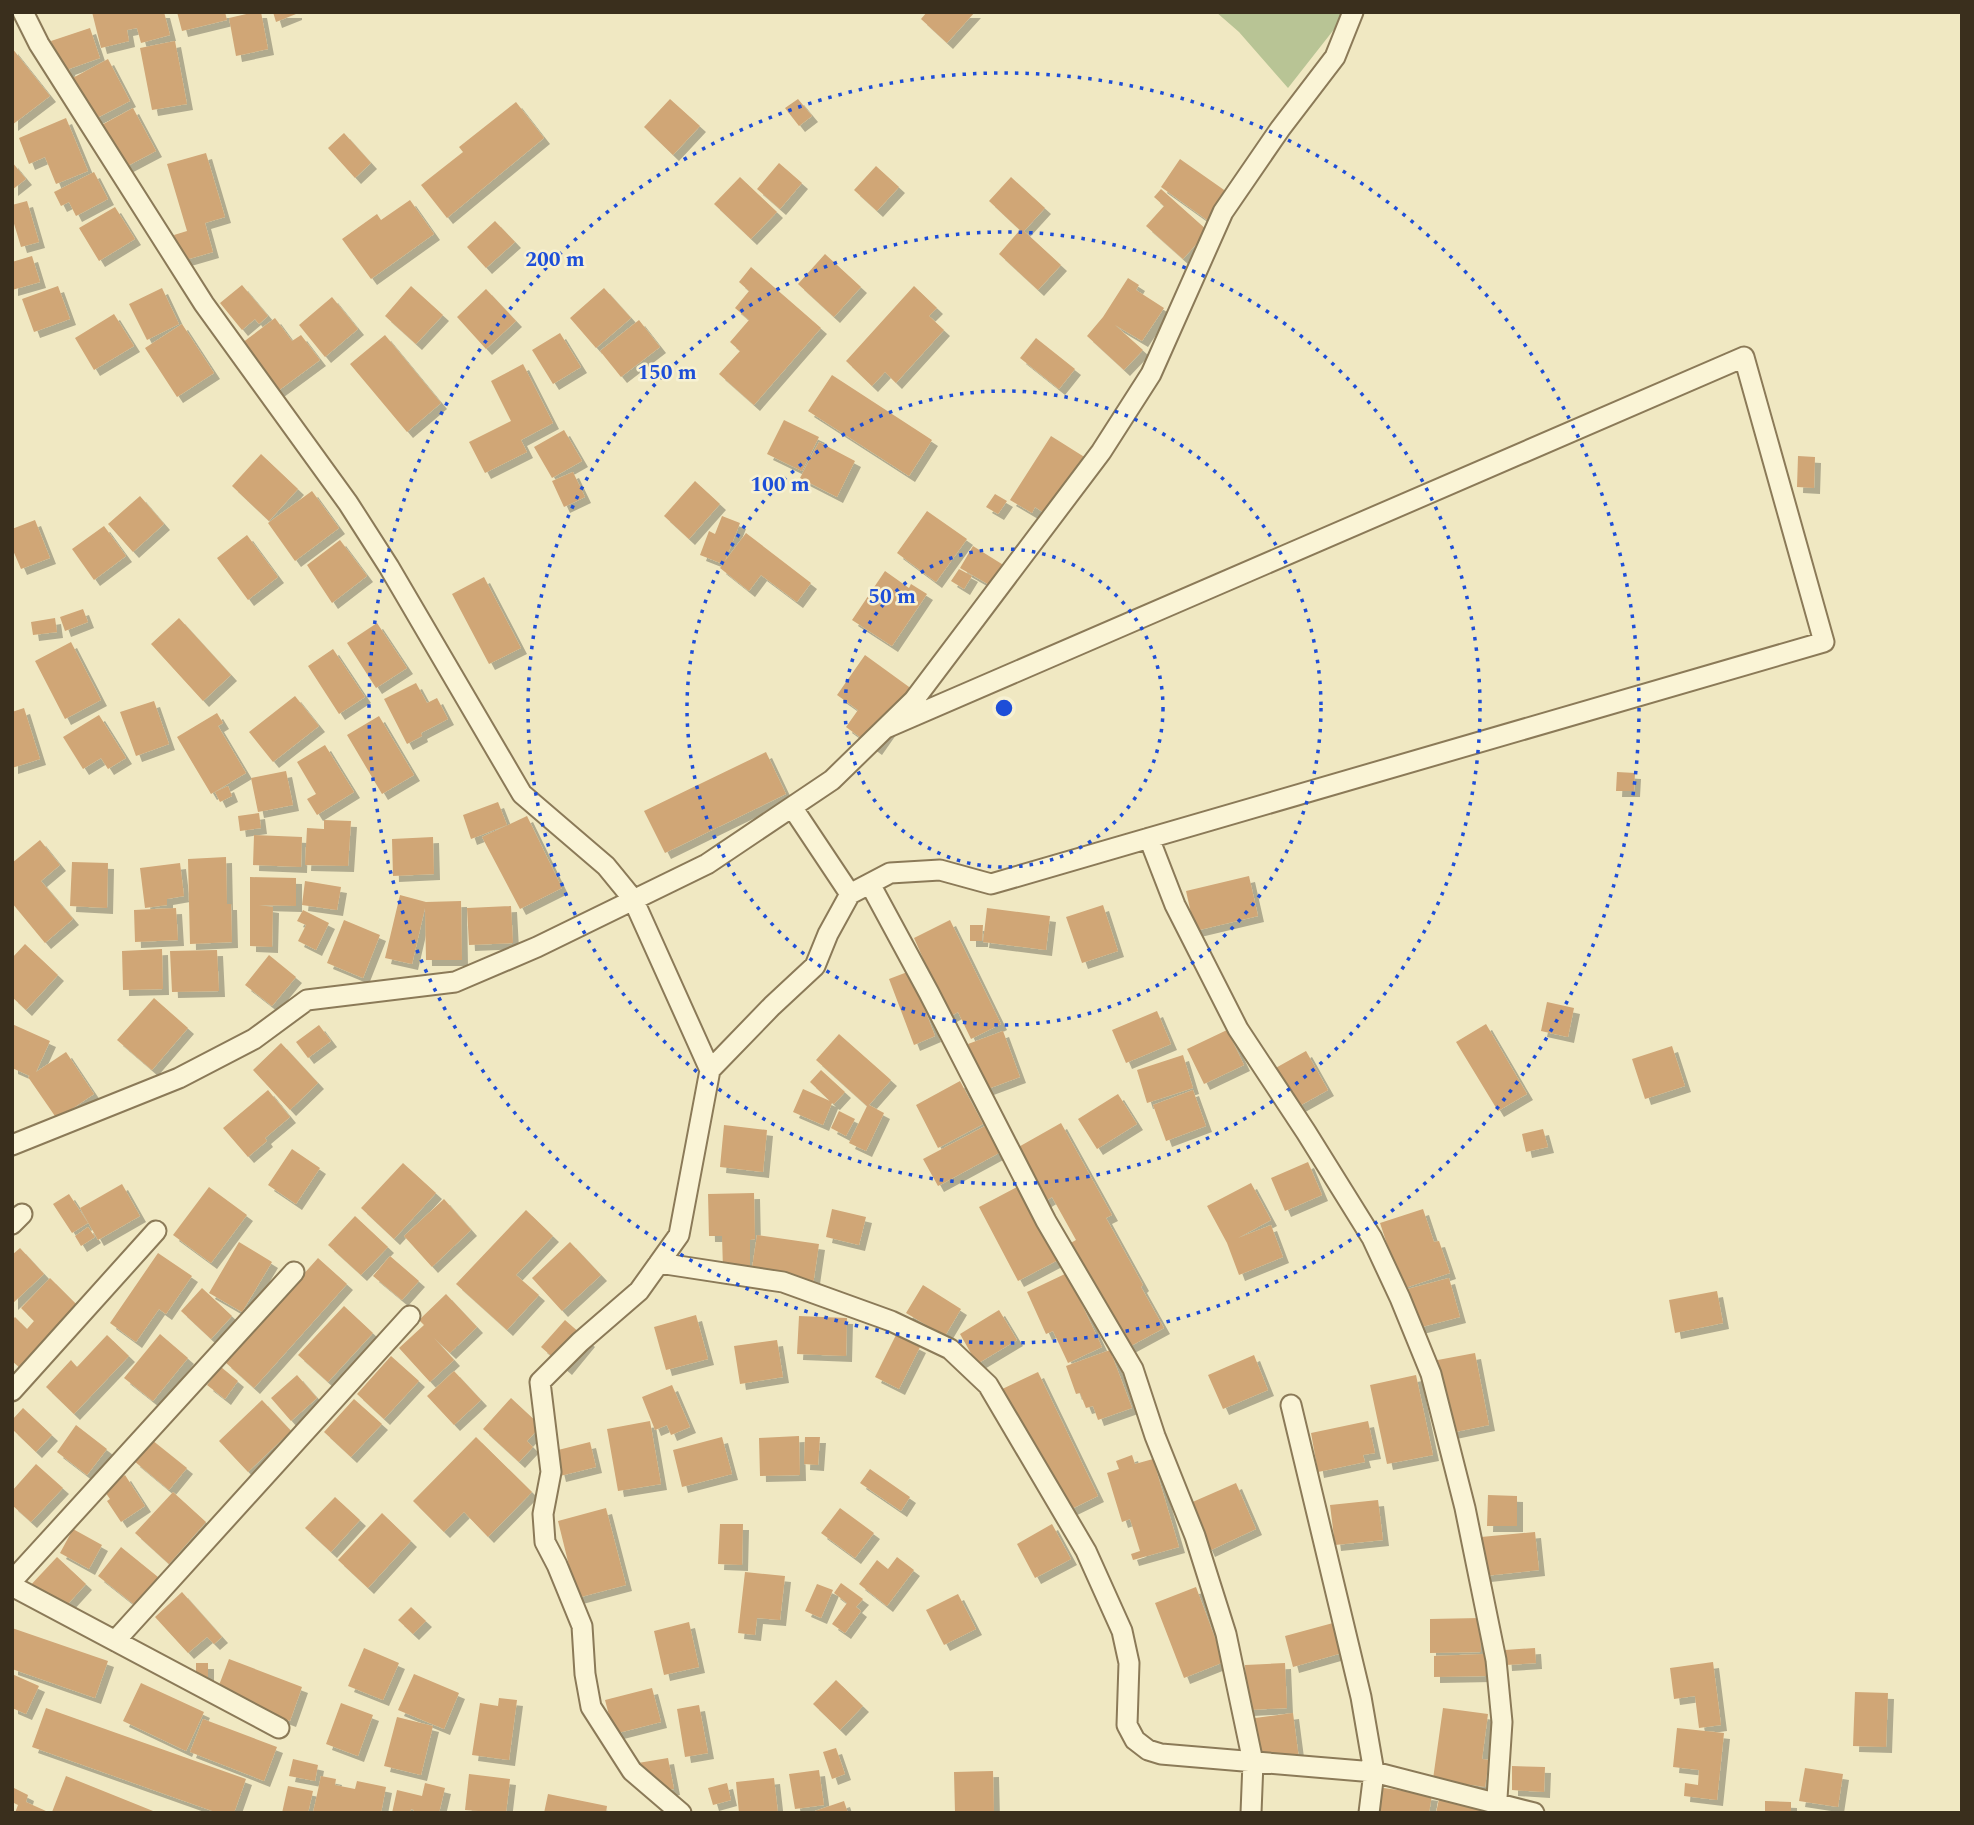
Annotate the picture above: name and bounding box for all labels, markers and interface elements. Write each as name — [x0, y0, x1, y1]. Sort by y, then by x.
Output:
text: 200 m — [525, 244, 585, 276]
text: 150 m — [637, 357, 697, 389]
text: 100 m — [750, 469, 810, 501]
text: 50 m — [868, 581, 916, 613]
centre of rings — [992, 696, 1016, 720]

